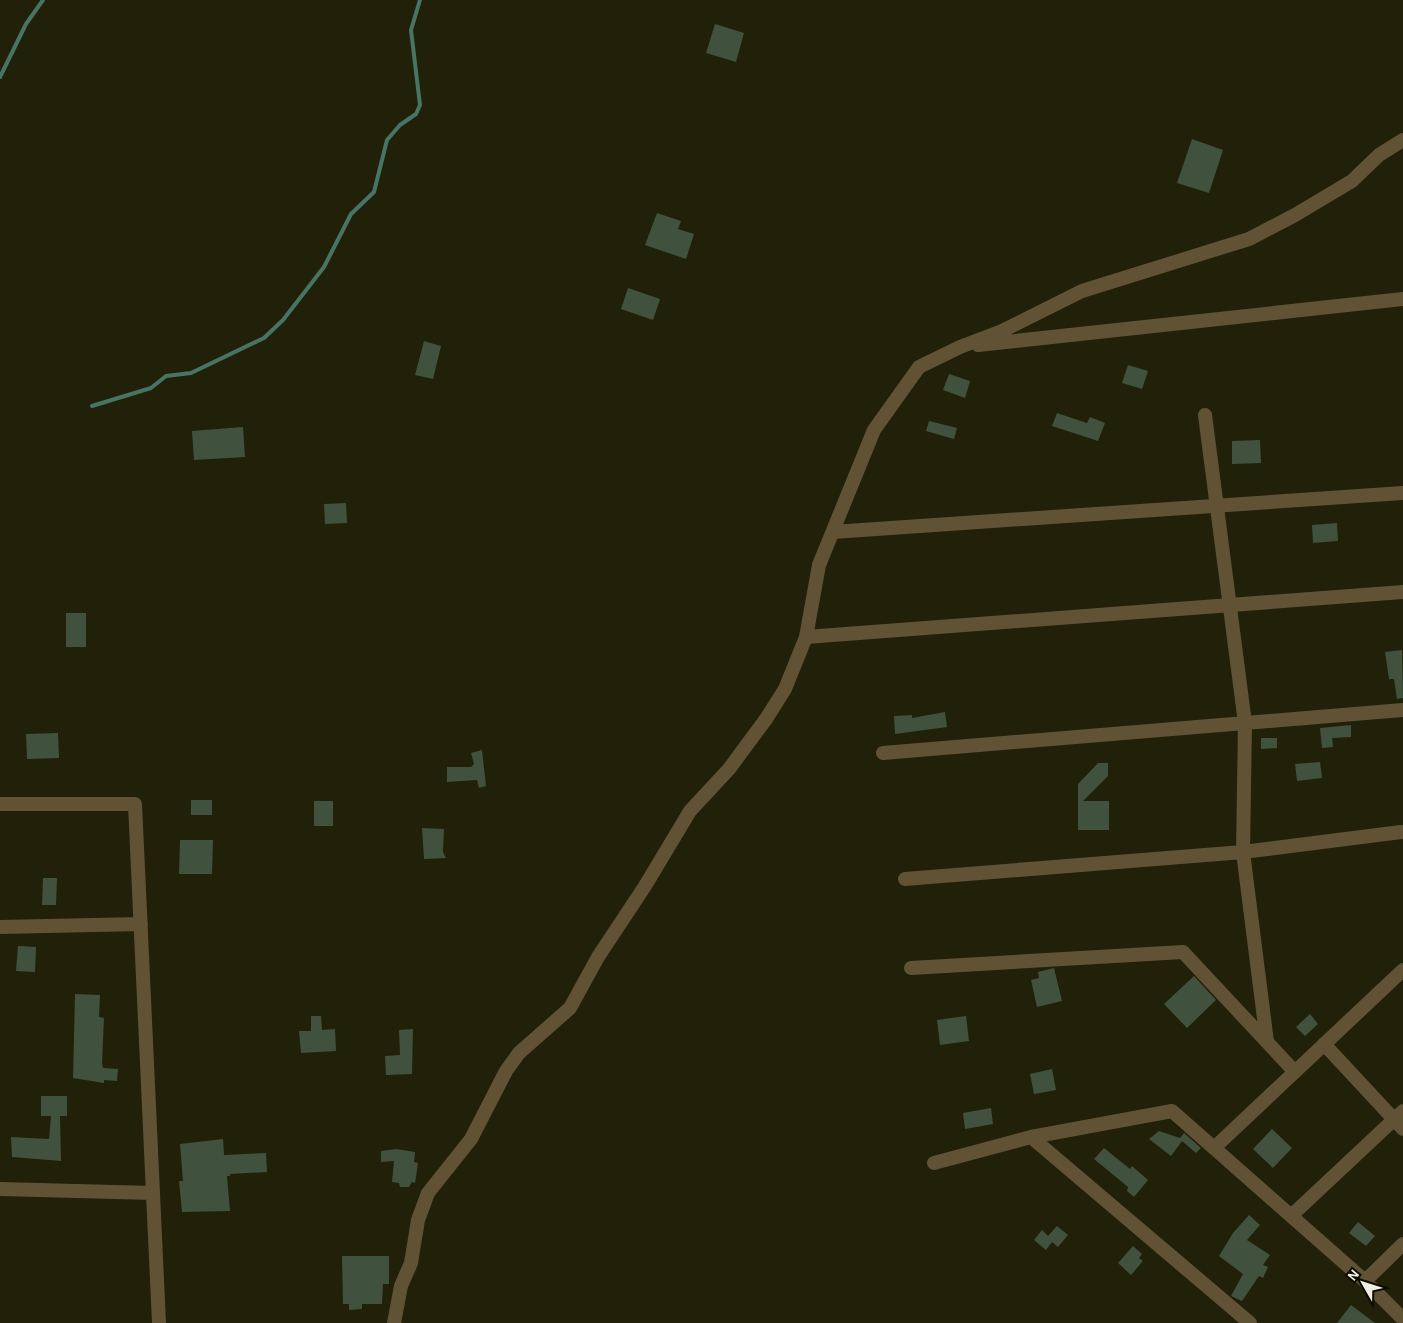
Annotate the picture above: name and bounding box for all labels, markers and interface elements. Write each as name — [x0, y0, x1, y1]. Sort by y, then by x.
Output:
north arrow — [1338, 1258, 1388, 1308]
text: N — [1345, 1267, 1362, 1284]

